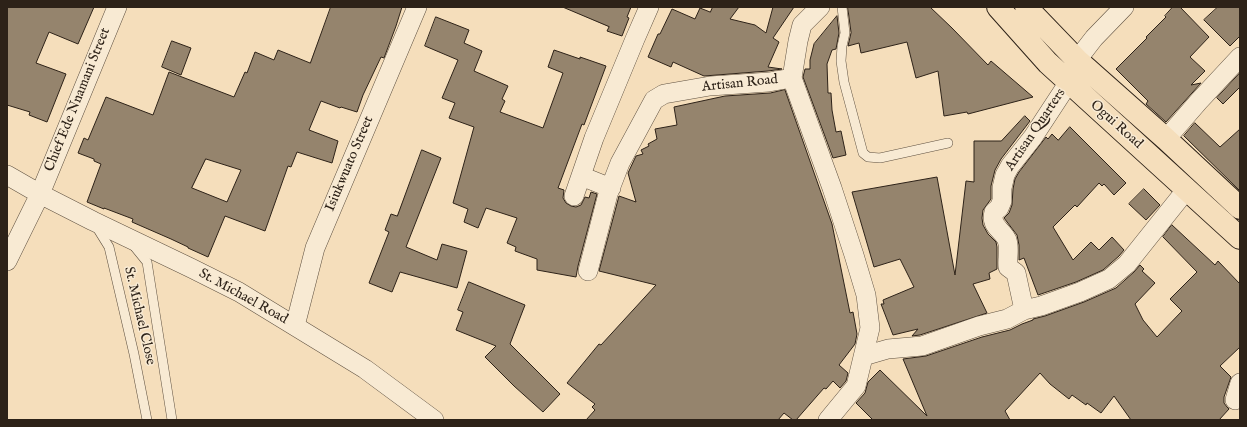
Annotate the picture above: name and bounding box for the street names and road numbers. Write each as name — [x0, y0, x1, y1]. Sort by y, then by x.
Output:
street label: Chief Ede Nnamani Street — [41, 26, 115, 174]
street label: Artisan Road — [701, 72, 779, 96]
street label: Artisan Quarters — [1002, 86, 1070, 174]
street label: Ogui Road — [1086, 97, 1146, 153]
street label: Isiukwuato Street — [322, 114, 378, 214]
street label: St. Michael Close — [120, 265, 158, 367]
street label: St. Michael Road — [195, 266, 291, 328]

